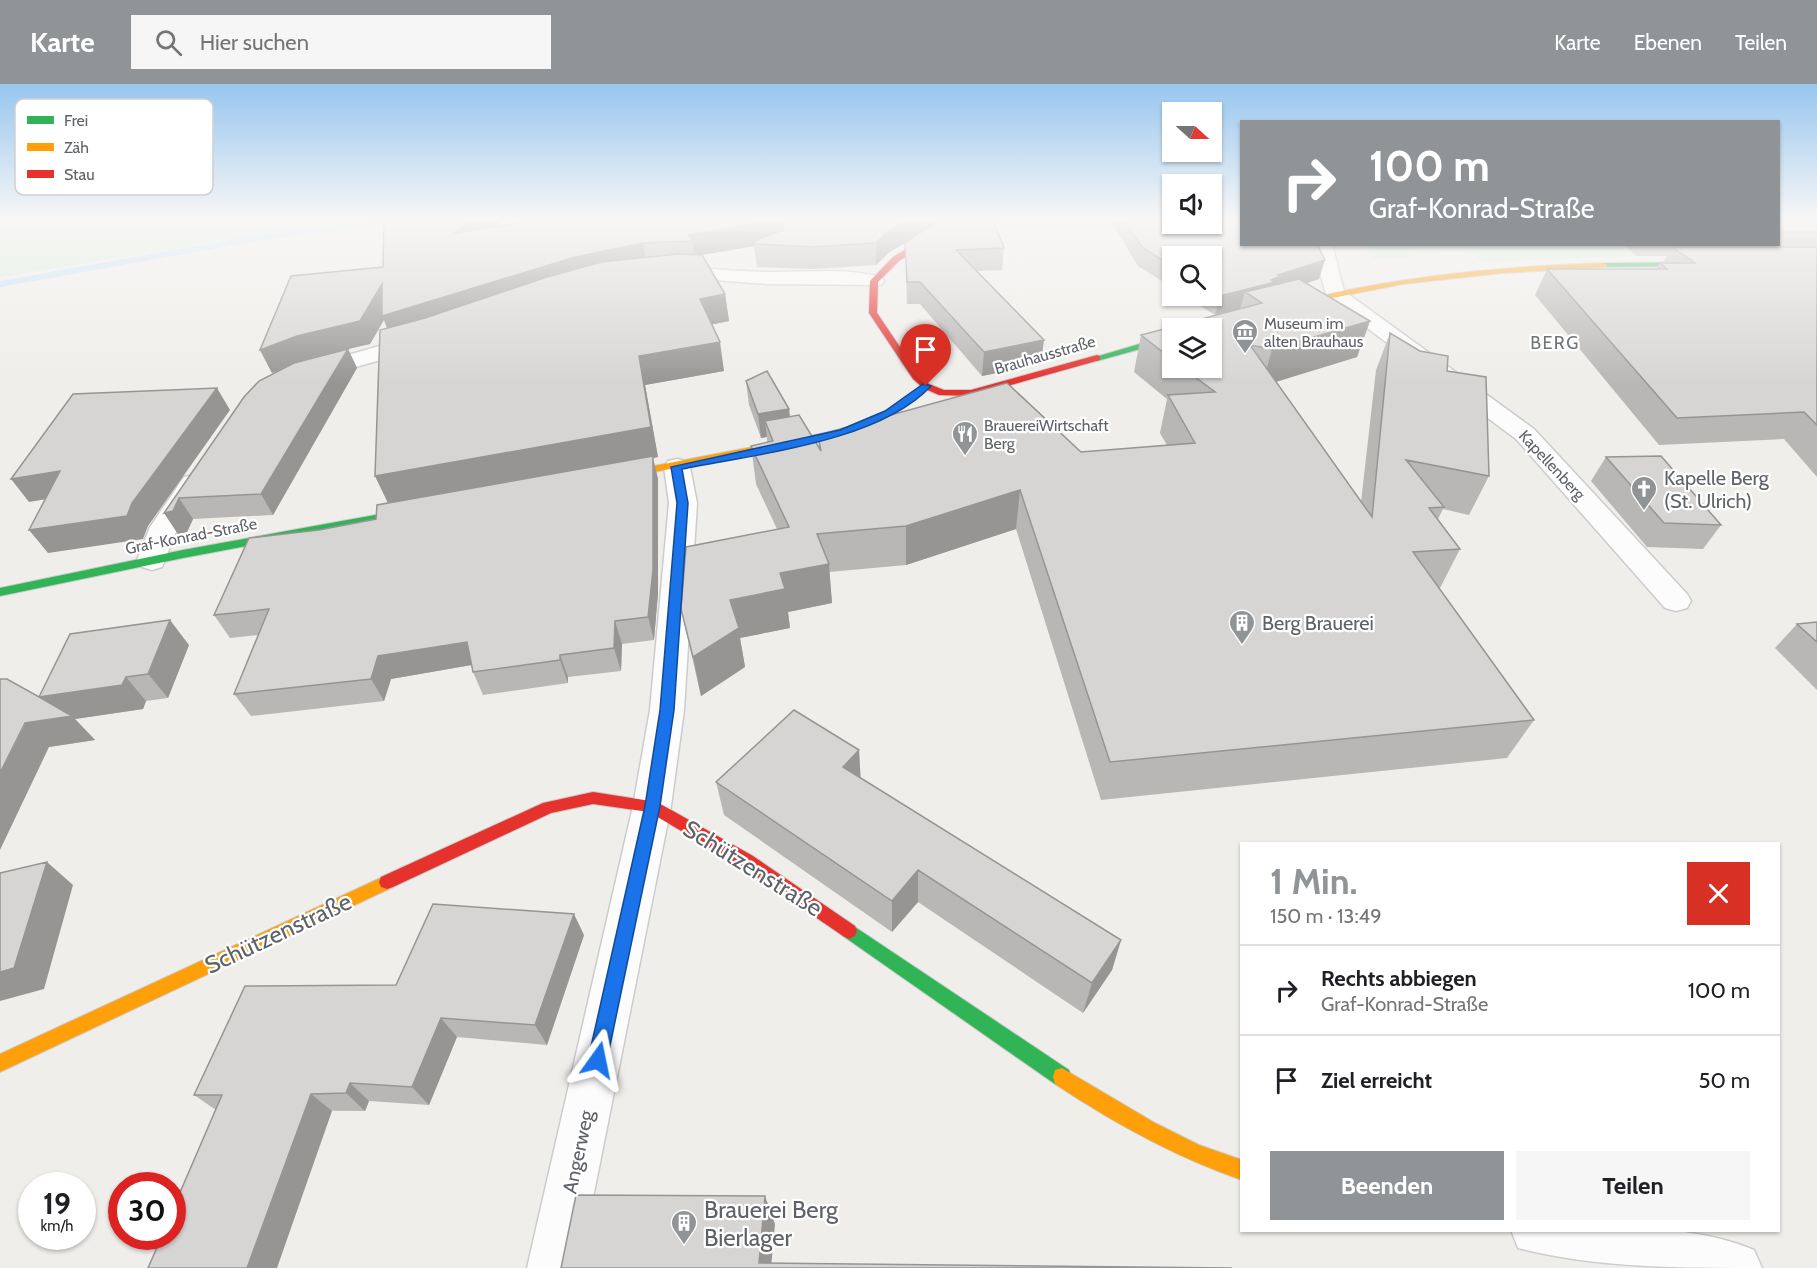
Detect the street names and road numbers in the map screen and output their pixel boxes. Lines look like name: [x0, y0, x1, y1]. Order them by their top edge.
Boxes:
street label: Brauhausstraße: [992, 332, 1098, 378]
street label: Kapellenberg: [1515, 426, 1590, 505]
street label: Graf-Konrad-Straße: [124, 514, 258, 558]
street label: Schützenstraße: [678, 814, 828, 922]
street label: Schützenstraße: [200, 886, 356, 980]
street label: Angerweg: [557, 1107, 599, 1196]

